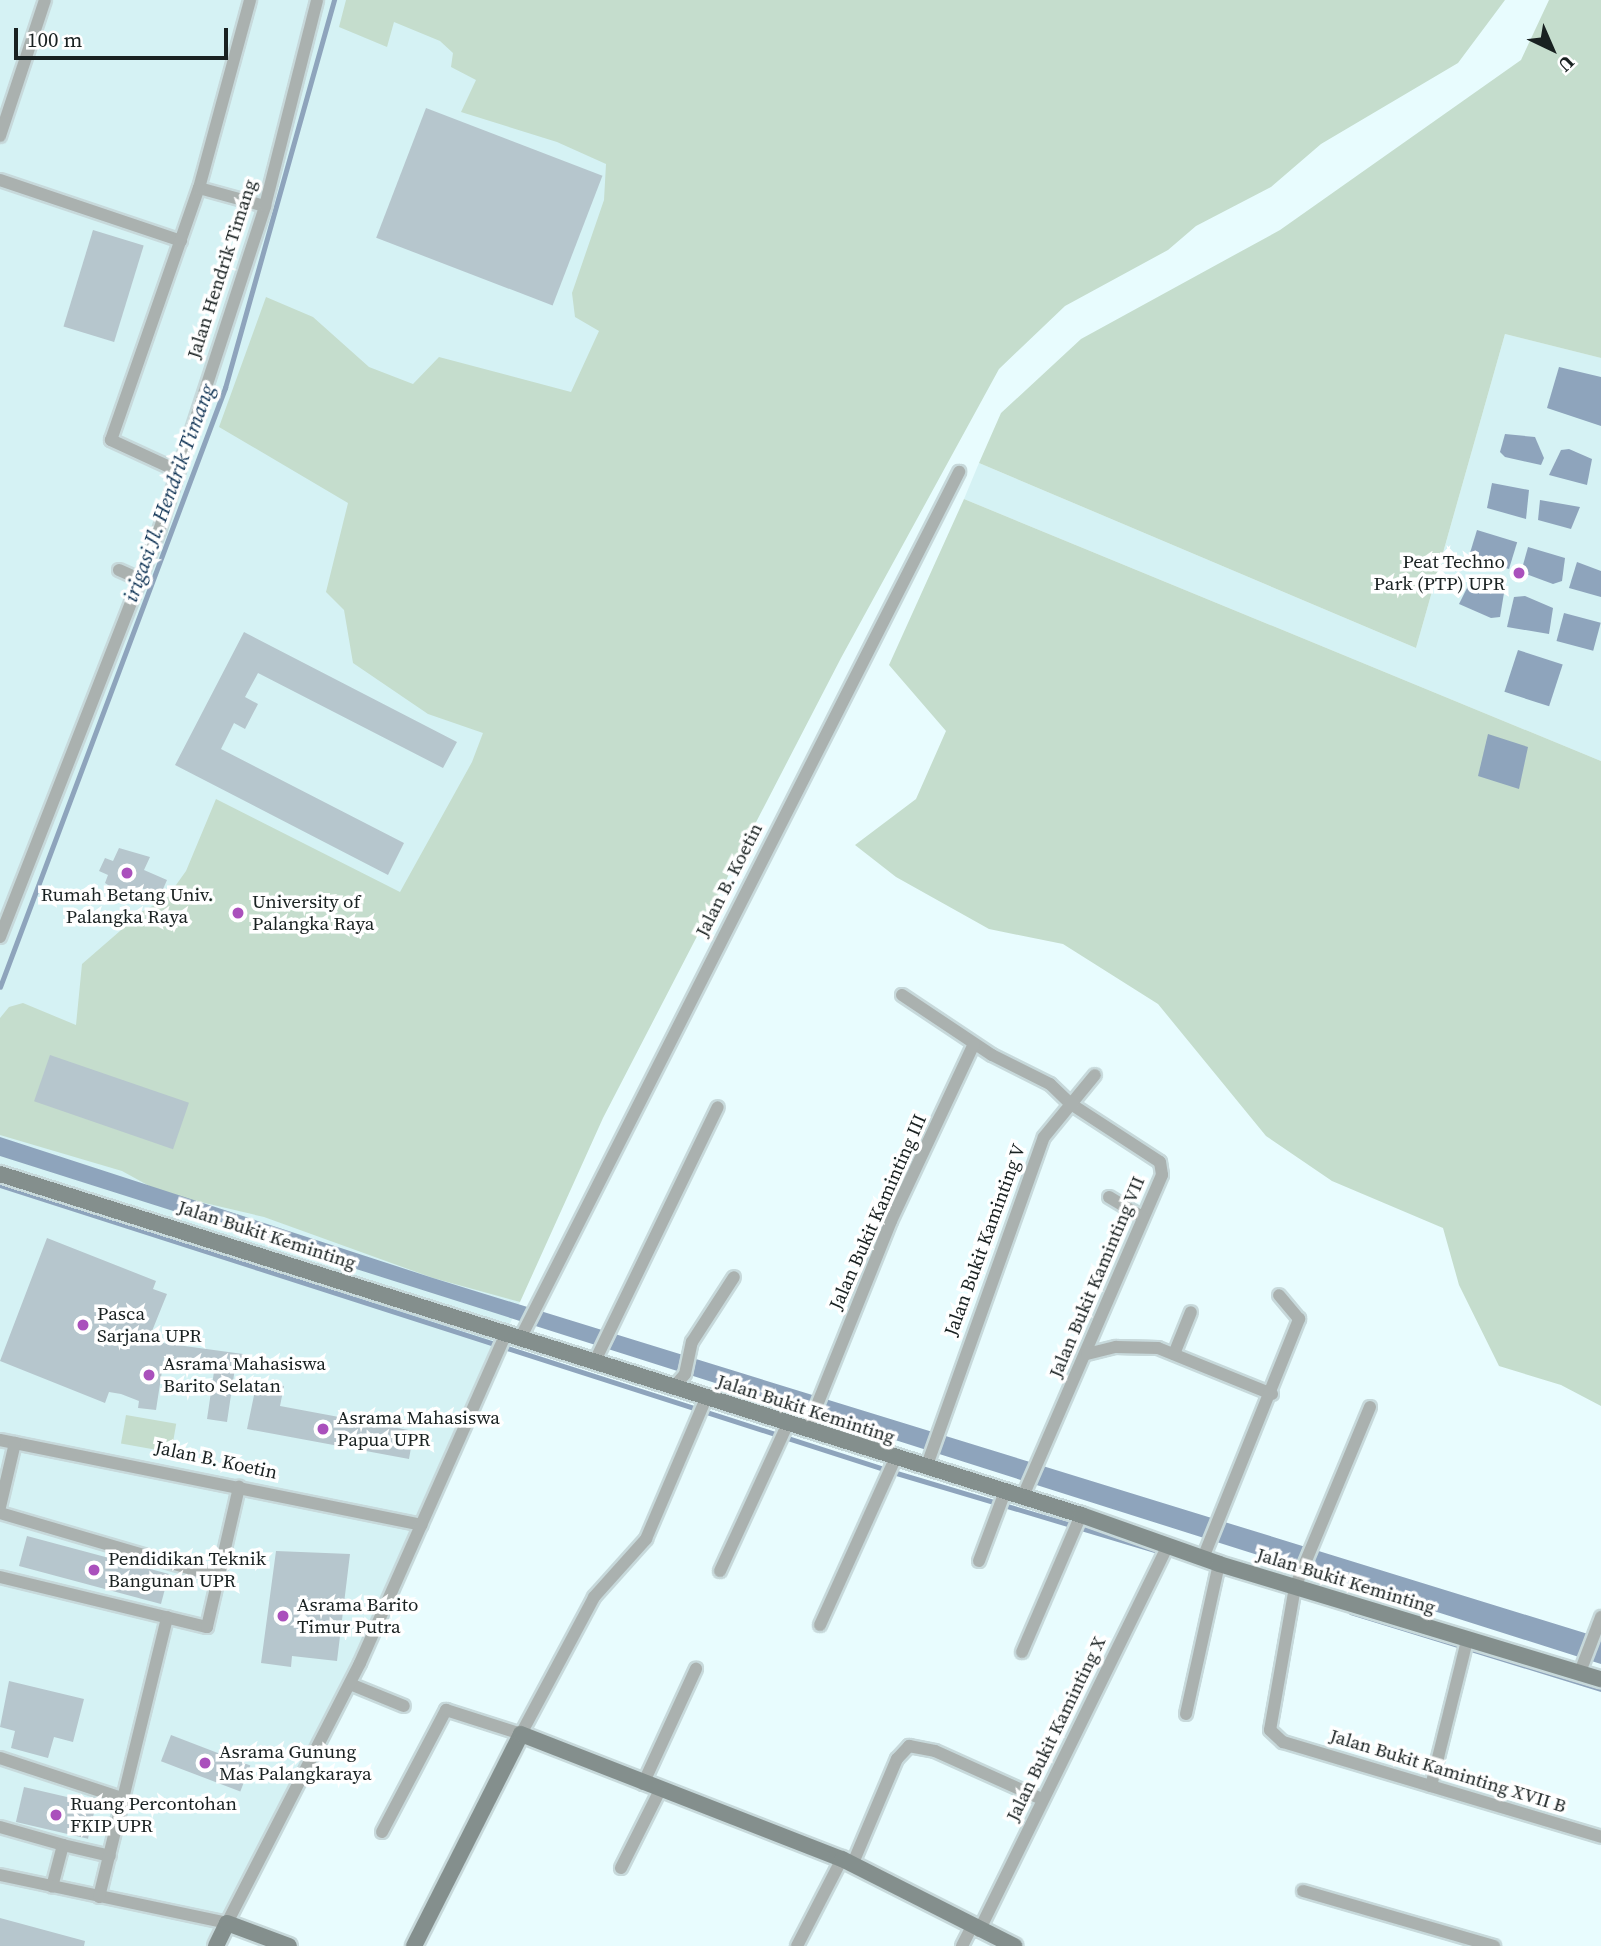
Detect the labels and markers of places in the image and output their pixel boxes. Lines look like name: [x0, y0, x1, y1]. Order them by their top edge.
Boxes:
place label: Peat Techno Park (PTP) UPR: [1374, 551, 1505, 595]
marker: Peat Techno Park (PTP) UPR: [1511, 565, 1527, 581]
marker: Rumah Betang Univ. Palangka Raya: [119, 865, 135, 881]
place label: Rumah Betang Univ. Palangka Raya: [41, 884, 213, 928]
place label: University of Palangka Raya: [252, 891, 375, 935]
marker: University of Palangka Raya: [230, 905, 246, 921]
place label: Pasca Sarjana UPR: [97, 1303, 202, 1347]
marker: Pasca Sarjana UPR: [75, 1317, 91, 1333]
place label: Asrama Mahasiswa Barito Selatan: [163, 1353, 326, 1397]
marker: Asrama Mahasiswa Barito Selatan: [141, 1367, 157, 1383]
place label: Asrama Mahasiswa Papua UPR: [337, 1407, 500, 1451]
marker: Asrama Mahasiswa Papua UPR: [315, 1421, 331, 1437]
place label: Pendidikan Teknik Bangunan UPR: [108, 1548, 266, 1592]
marker: Pendidikan Teknik Bangunan UPR: [86, 1562, 102, 1578]
place label: Asrama Barito Timur Putra: [297, 1594, 418, 1638]
marker: Asrama Barito Timur Putra: [275, 1608, 291, 1624]
place label: Asrama Gunung Mas Palangkaraya: [219, 1741, 372, 1785]
marker: Asrama Gunung Mas Palangkaraya: [197, 1755, 213, 1771]
place label: Ruang Percontohan FKIP UPR: [70, 1793, 237, 1837]
marker: Ruang Percontohan FKIP UPR: [48, 1807, 64, 1823]

